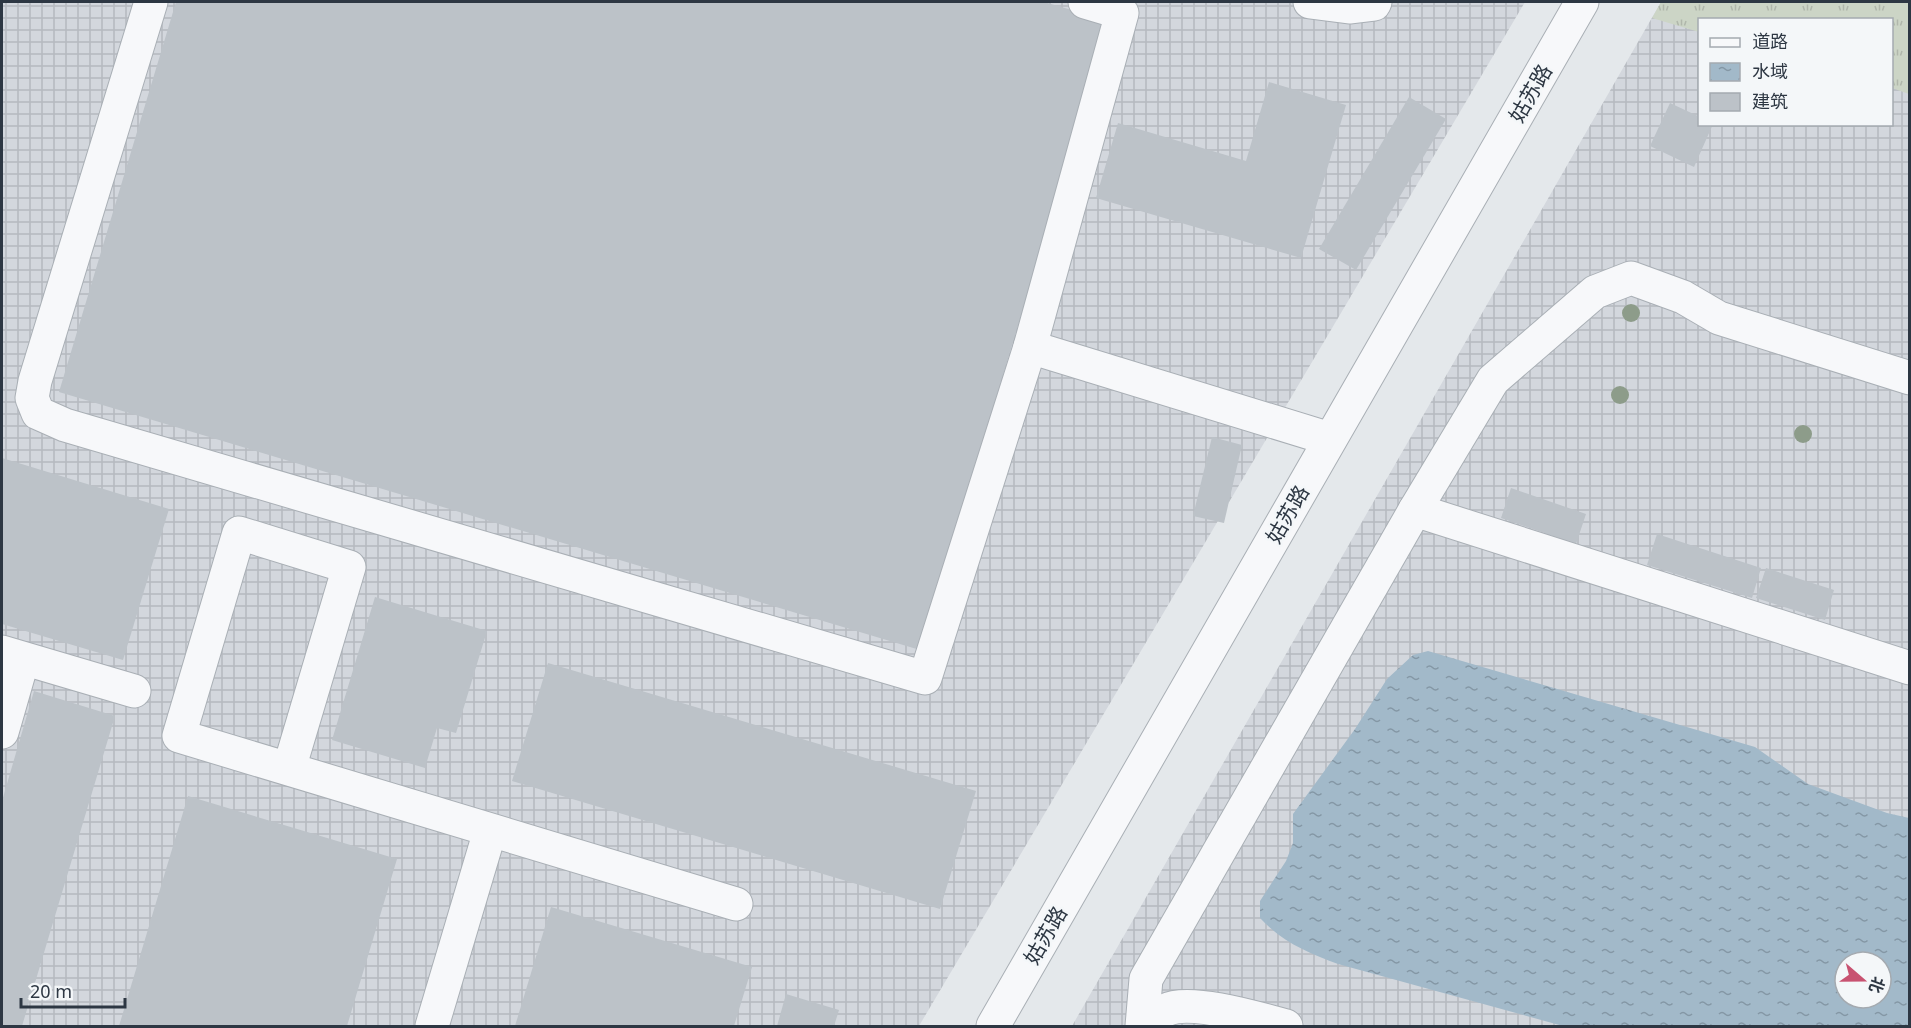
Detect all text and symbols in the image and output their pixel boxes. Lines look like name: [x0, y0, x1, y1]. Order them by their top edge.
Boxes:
legend: [1698, 18, 1893, 126]
text: 道路: [1752, 29, 1788, 53]
street label: 姑苏路: [1502, 59, 1558, 127]
text: 水域: [1752, 59, 1788, 83]
text: 建筑: [1752, 89, 1788, 113]
street label: 姑苏路: [1259, 480, 1315, 548]
street label: 姑苏路: [1017, 901, 1073, 969]
north arrow: [1833, 950, 1893, 1010]
scale bar: [21, 971, 124, 1009]
text: 北: [1864, 974, 1890, 996]
text: 20 m: [30, 979, 72, 1003]

